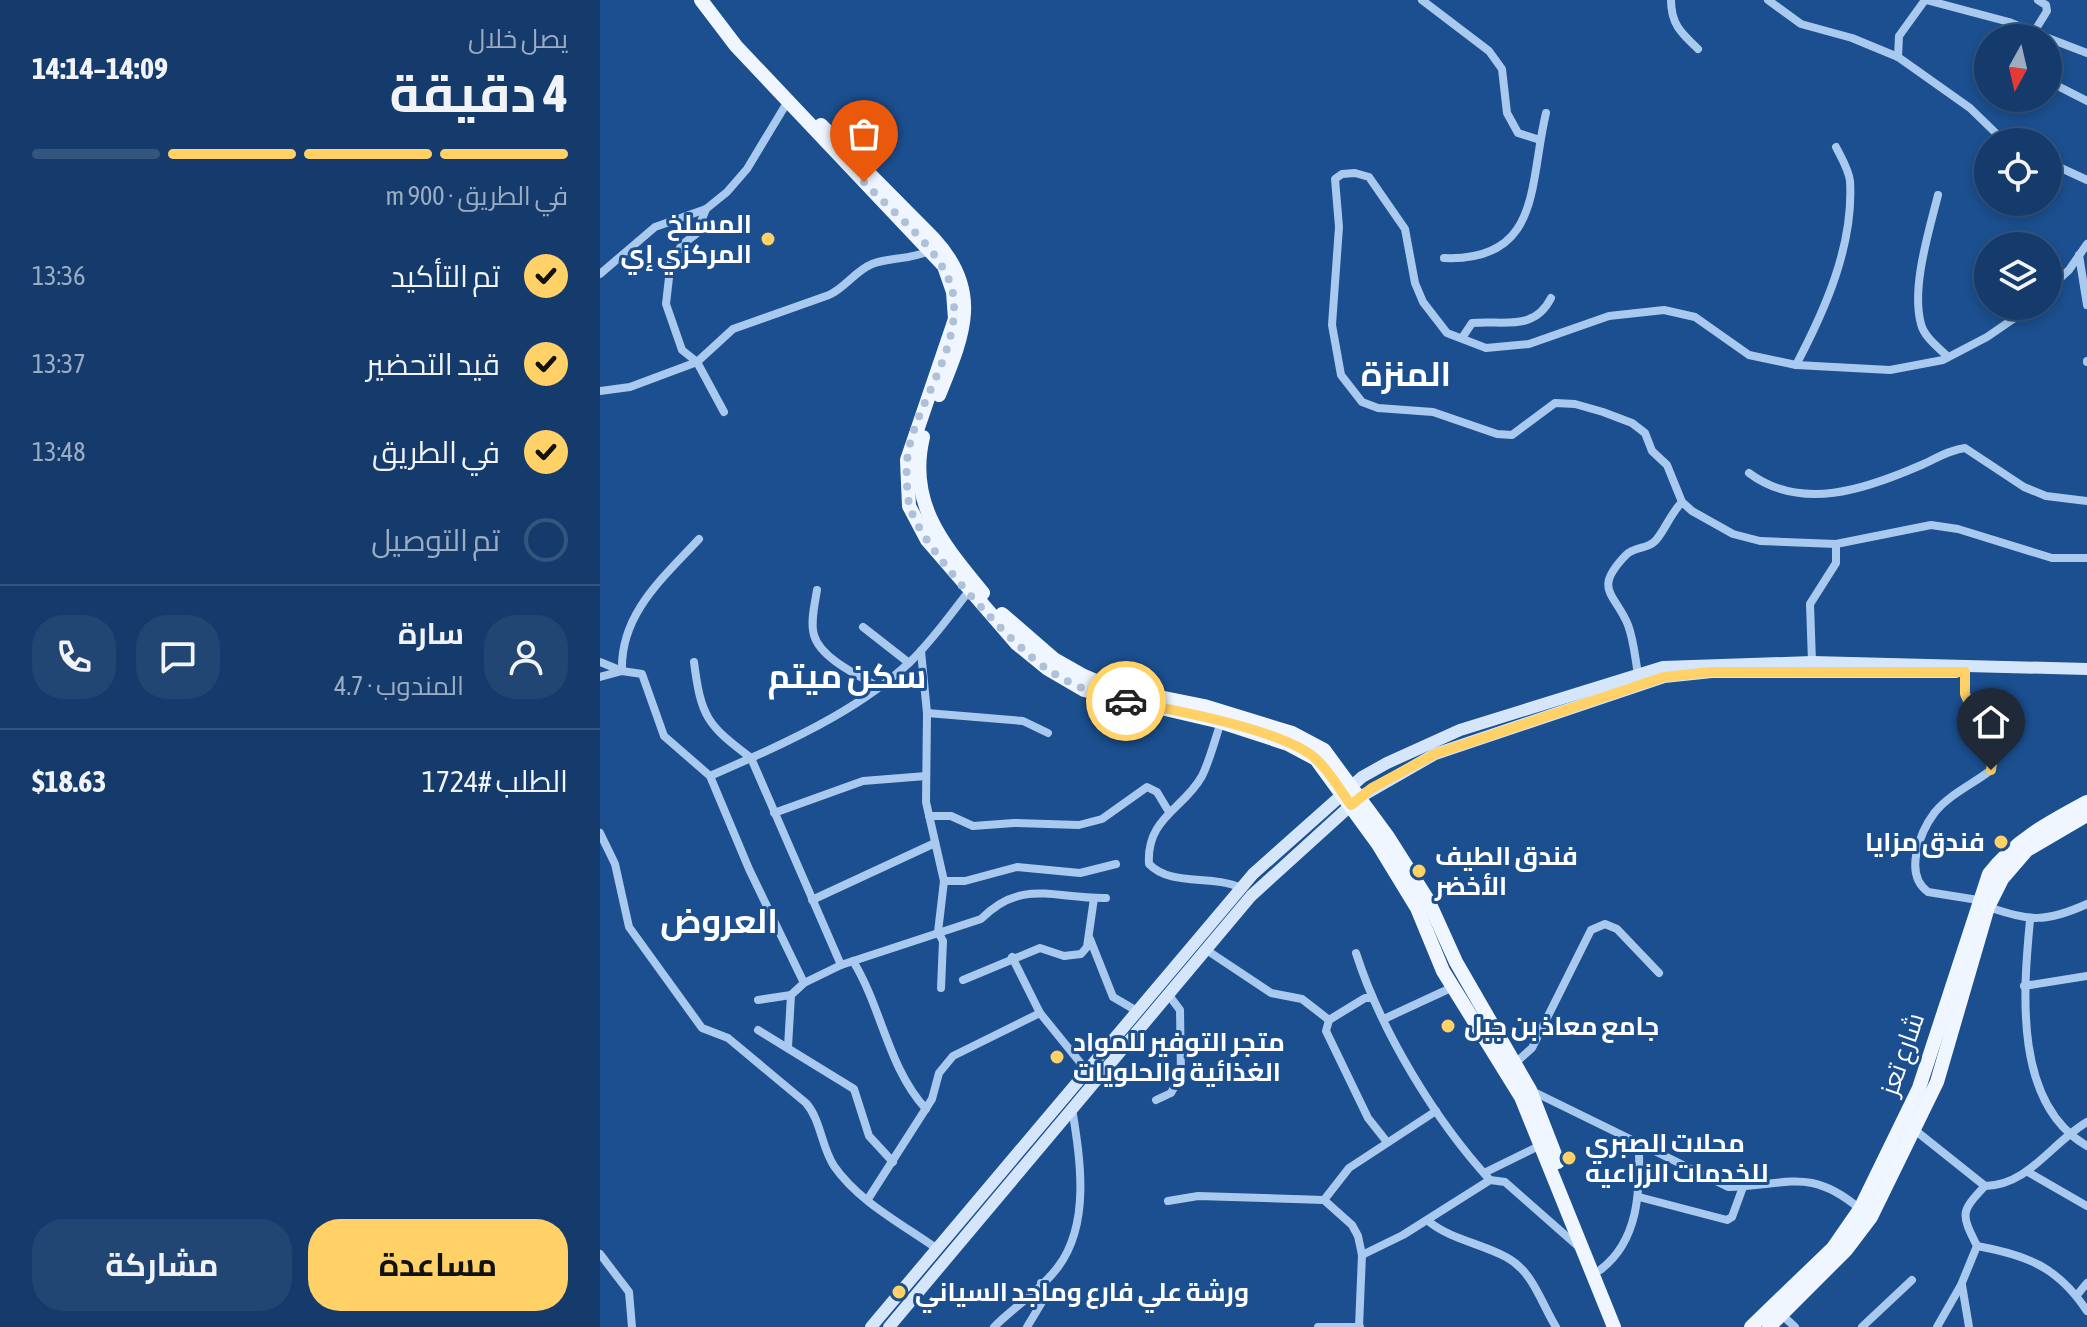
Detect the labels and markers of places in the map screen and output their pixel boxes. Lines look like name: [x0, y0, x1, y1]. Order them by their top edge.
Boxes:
pin: [830, 100, 898, 182]
place label: المسلخ المركزي إي: [620, 209, 752, 275]
marker: المسلخ المركزي إي: [759, 230, 777, 248]
pin: [1957, 688, 2025, 770]
place label: فندق مزايا: [1865, 827, 1985, 858]
marker: فندق مزايا: [1992, 833, 2010, 851]
place label: فندق الطيف الأخضر: [1434, 841, 1578, 901]
marker: فندق الطيف الأخضر: [1410, 862, 1428, 880]
place label: جامع معاذ بن جبل: [1464, 1011, 1659, 1043]
marker: جامع معاذ بن جبل: [1439, 1017, 1457, 1035]
place label: متجر التوفير للمواد الغذائية والحلويات: [1073, 1027, 1285, 1087]
marker: متجر التوفير للمواد الغذائية والحلويات: [1048, 1048, 1066, 1066]
place label: محلات الصبري للخدمات الزراعيه: [1585, 1128, 1769, 1188]
marker: محلات الصبري للخدمات الزراعيه: [1560, 1149, 1578, 1167]
place label: ورشة علي فارع وماجد السياني: [915, 1277, 1249, 1313]
marker: ورشة علي فارع وماجد السياني: [890, 1283, 908, 1301]

